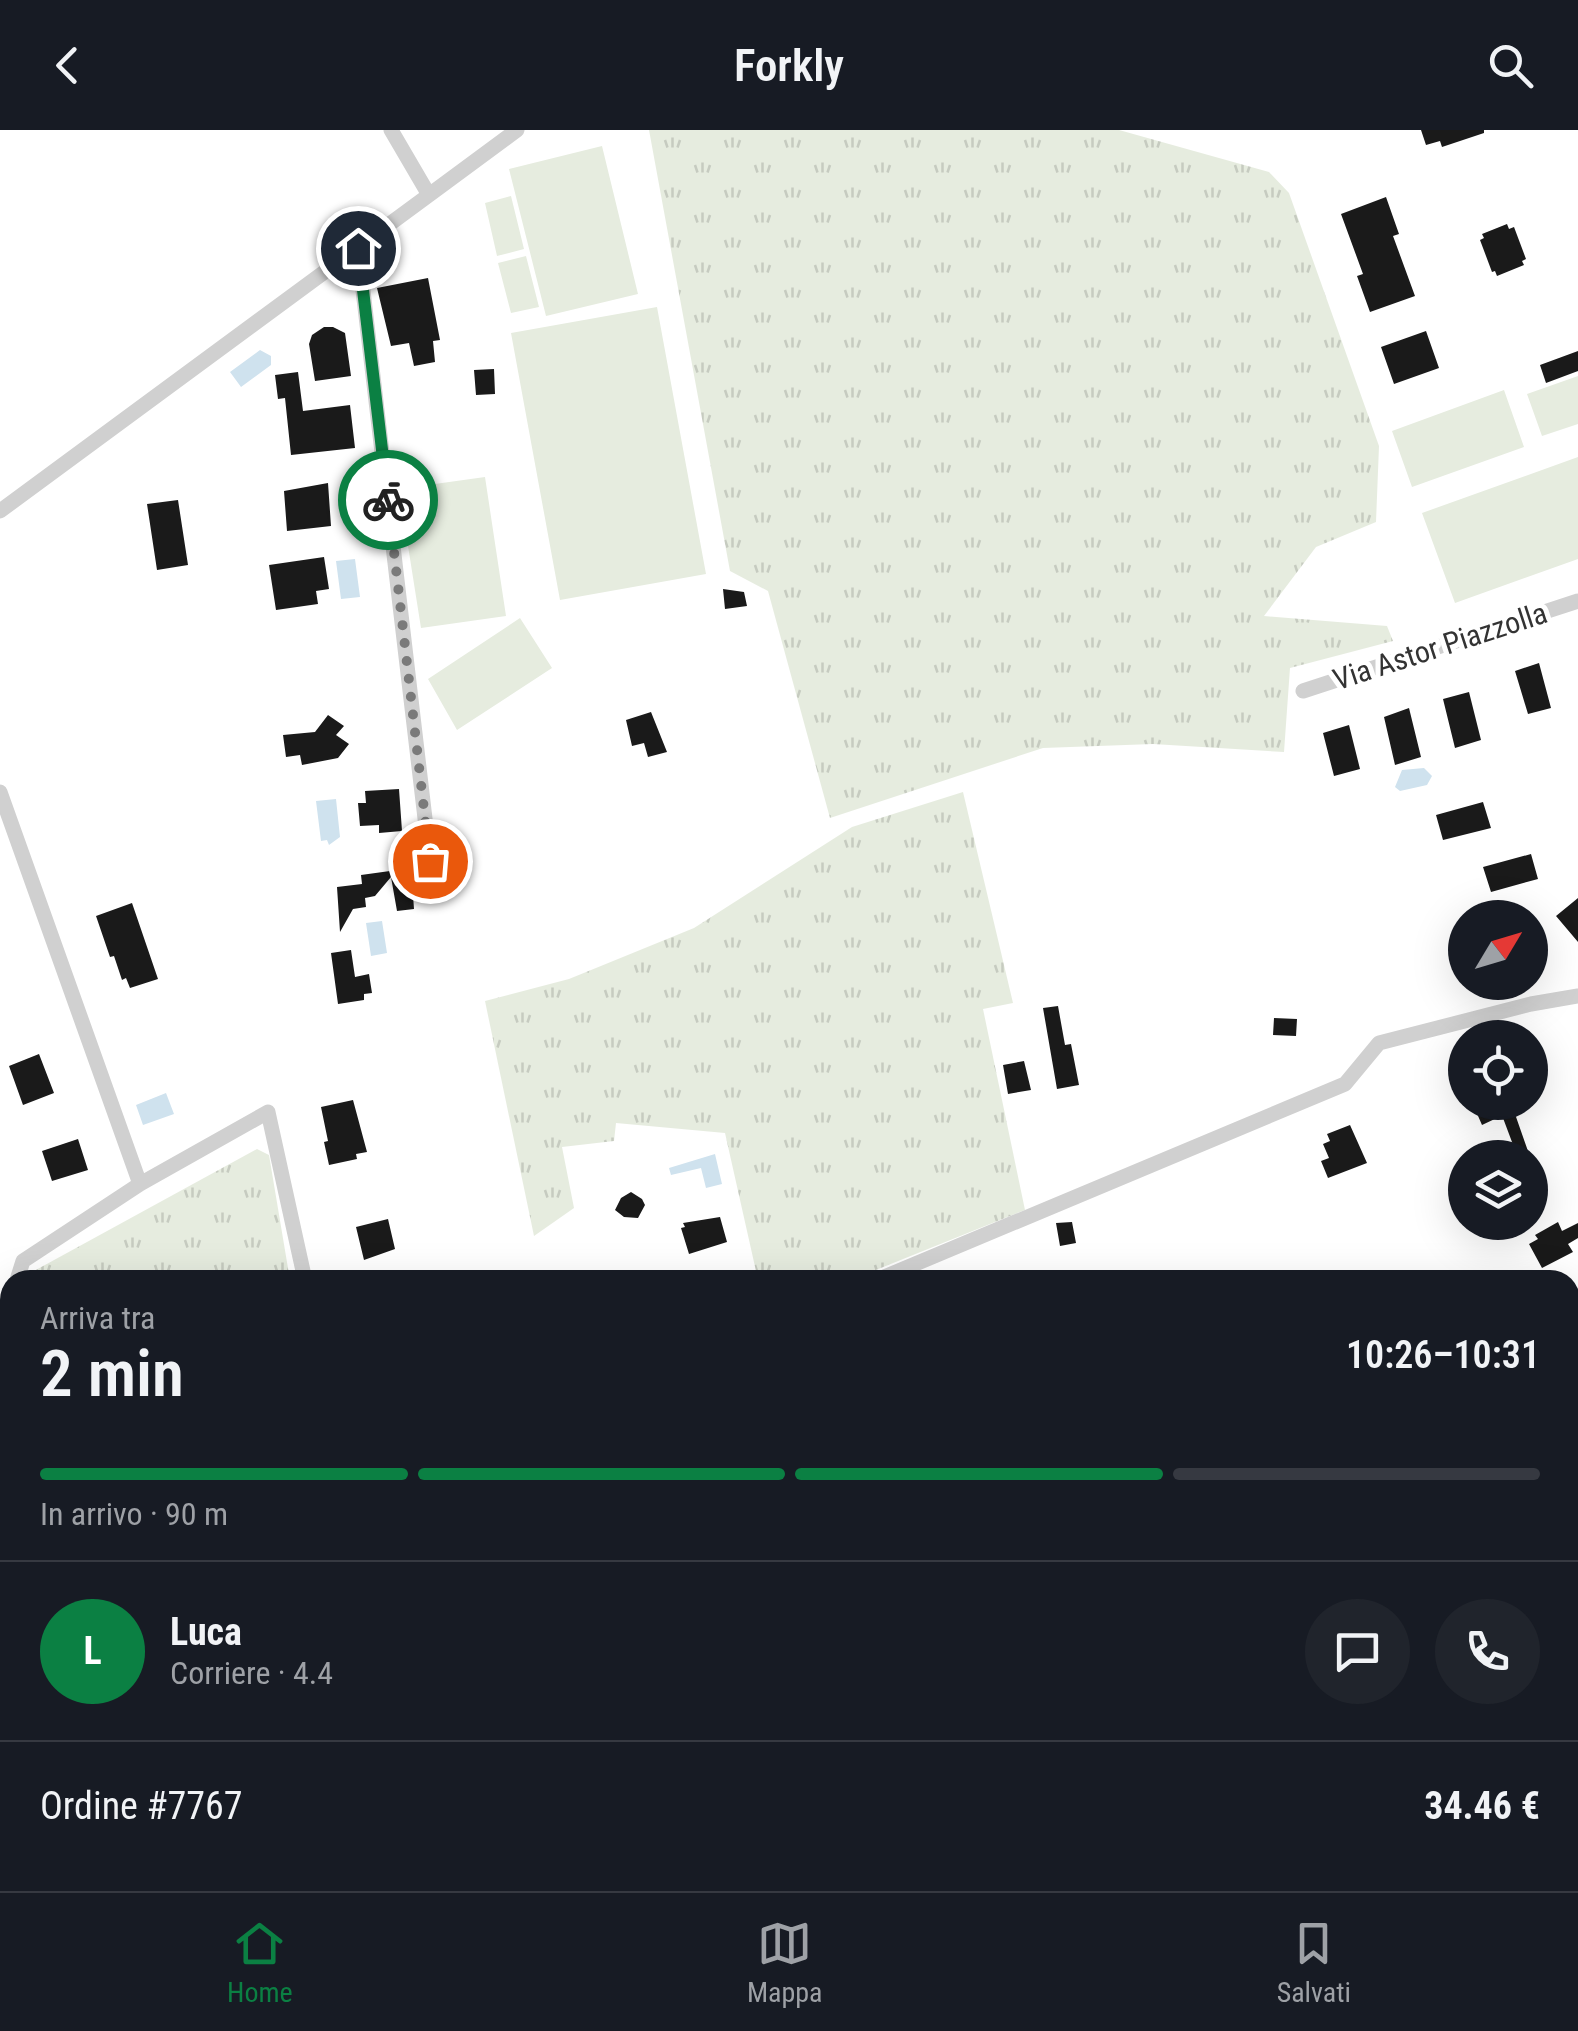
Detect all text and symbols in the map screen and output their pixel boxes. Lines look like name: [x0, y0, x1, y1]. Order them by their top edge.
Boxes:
icon: back: [40, 38, 95, 93]
icon: search: [1483, 38, 1538, 93]
text: Forkly: [734, 39, 844, 92]
pin: [316, 206, 401, 291]
icon: home: [331, 221, 386, 276]
courier: [338, 450, 438, 550]
icon: bike: [361, 473, 416, 528]
street label: Via Astor Piazzolla: [1329, 595, 1551, 697]
pin: [388, 819, 473, 904]
icon: bag: [403, 834, 458, 889]
north arrow: [1448, 900, 1548, 1000]
map controls: [1448, 900, 1548, 1240]
button: locate: [1448, 1020, 1548, 1120]
button: layers: [1448, 1140, 1548, 1240]
text: Arriva tra: [40, 1299, 155, 1337]
text: 10:26–10:31: [1346, 1333, 1540, 1377]
text: 2 min: [40, 1336, 184, 1412]
text: In arrivo · 90 m: [40, 1495, 228, 1533]
button: chat: [1305, 1599, 1410, 1704]
button: phone: [1435, 1599, 1540, 1704]
text: Luca: [170, 1610, 242, 1654]
text: L: [83, 1629, 102, 1673]
text: Corriere · 4.4: [170, 1654, 333, 1692]
text: Ordine #7767: [40, 1784, 242, 1828]
text: 34.46 €: [1424, 1784, 1540, 1828]
tab: Home: [227, 1916, 293, 2009]
tab: Mappa: [747, 1916, 822, 2009]
tab: Salvati: [1277, 1916, 1351, 2009]

